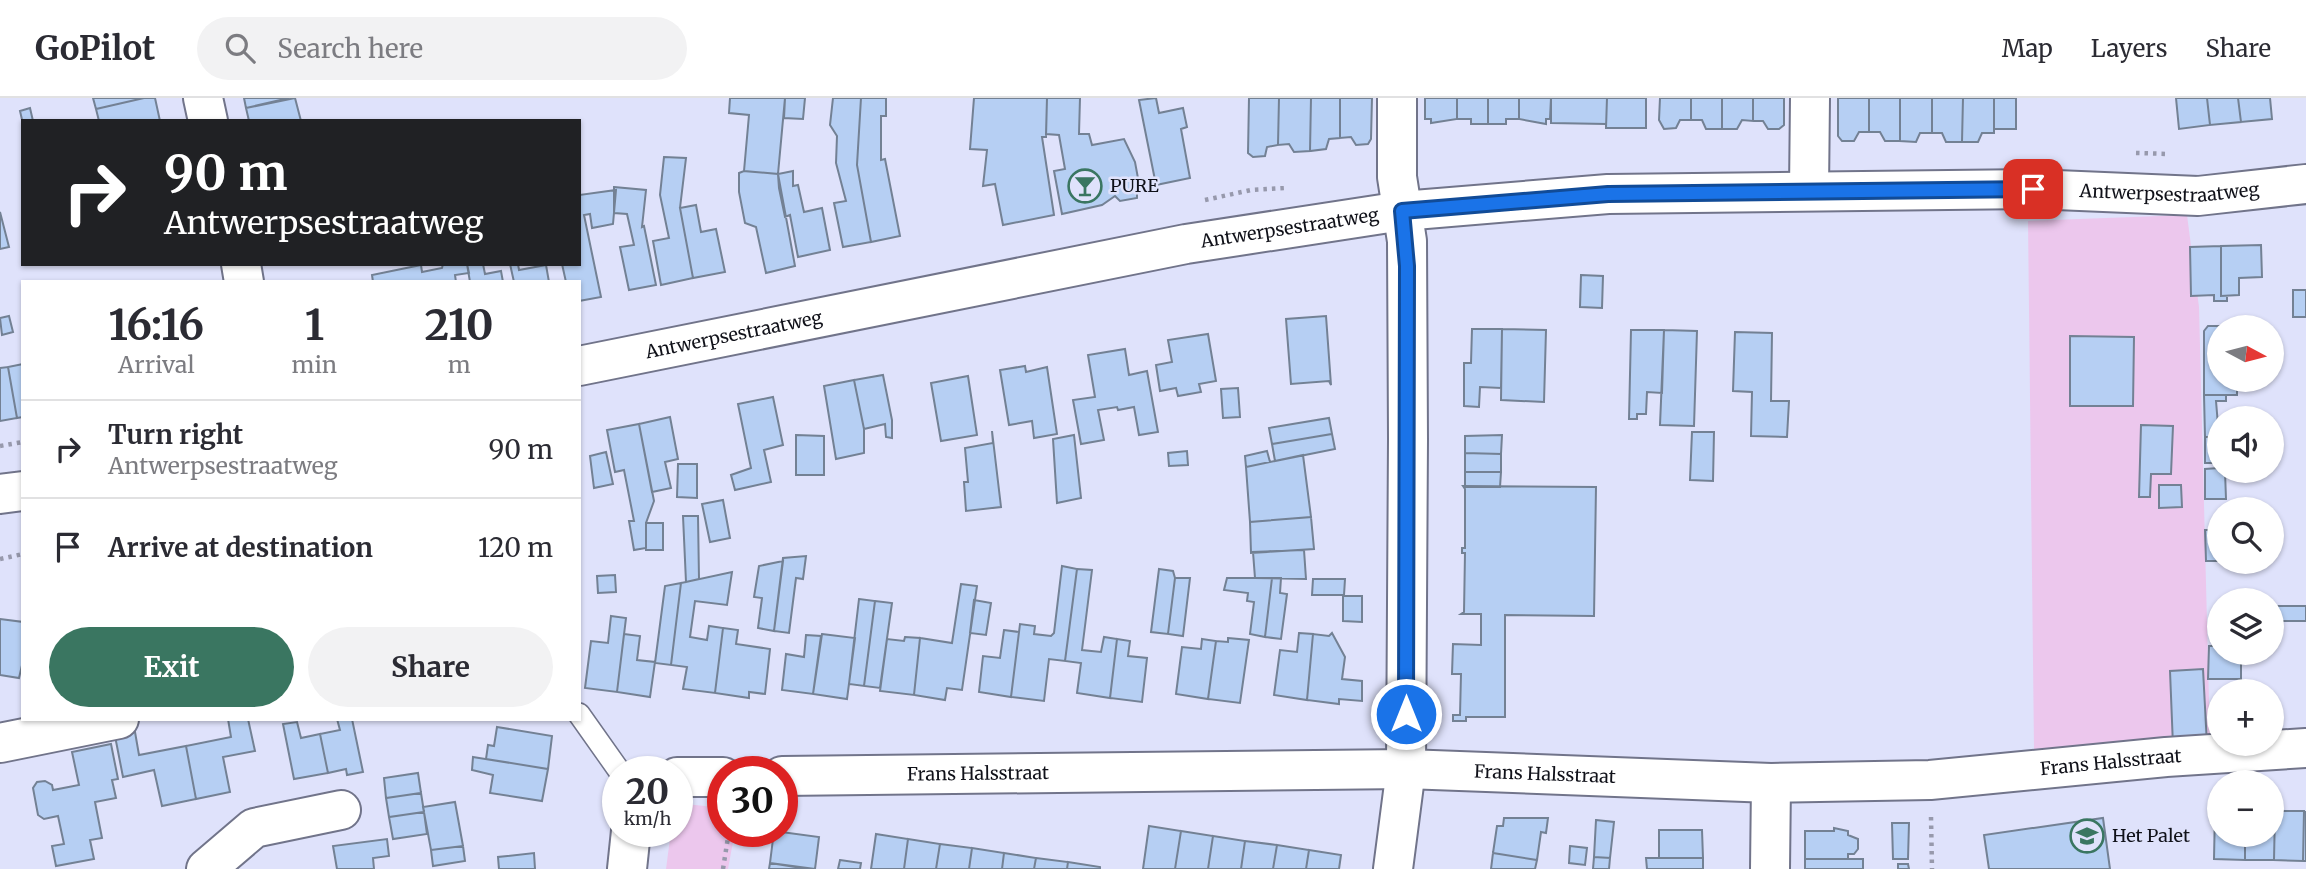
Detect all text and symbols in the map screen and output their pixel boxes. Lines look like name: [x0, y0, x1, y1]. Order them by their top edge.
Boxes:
search box: [197, 17, 687, 80]
text: GoPilot: [35, 28, 155, 69]
icon: search: [221, 29, 259, 67]
text: Search here: [277, 32, 423, 65]
text: Map: [2002, 33, 2053, 64]
text: Layers: [2091, 33, 2167, 64]
text: Share: [2205, 33, 2271, 64]
text: 90 m: [164, 142, 288, 203]
icon: right: [49, 147, 140, 238]
pin: [2003, 159, 2063, 219]
bar icon: PURE: [1066, 167, 1104, 205]
icon: arrive: [2014, 170, 2052, 208]
place label: PURE: [1110, 174, 1159, 197]
street label: Antwerpsestraatweg: [2078, 177, 2260, 207]
text: Antwerpsestraatweg: [164, 203, 484, 243]
street label: Antwerpsestraatweg: [1198, 203, 1380, 253]
text: 16:16: [108, 299, 204, 351]
text: 1: [305, 299, 324, 351]
text: 210: [425, 299, 494, 351]
street label: Antwerpsestraatweg: [642, 305, 824, 364]
north arrow: [2207, 315, 2284, 392]
map controls: [2207, 315, 2284, 847]
text: Arrival: [118, 350, 195, 379]
text: min: [292, 350, 337, 379]
text: m: [448, 350, 470, 379]
button: sound: [2207, 406, 2284, 483]
text: Turn right: [108, 418, 243, 451]
icon: right: [49, 430, 87, 468]
text: 90 m: [489, 433, 553, 466]
text: Antwerpsestraatweg: [108, 451, 338, 480]
button: search: [2207, 497, 2284, 574]
icon: arrive: [49, 528, 87, 566]
text: Arrive at destination: [108, 531, 373, 564]
text: 120 m: [478, 531, 553, 564]
button: layers: [2207, 588, 2284, 665]
button: Exit: [49, 627, 294, 707]
button: Share: [308, 627, 553, 707]
position arrow: [1369, 677, 1443, 751]
button: +: [2207, 679, 2284, 756]
street label: Frans Halsstraat: [2039, 744, 2182, 780]
speed limit sign: 30: [707, 756, 798, 847]
street label: Frans Halsstraat: [1474, 760, 1616, 788]
street label: Frans Halsstraat: [907, 761, 1049, 786]
text: 20: [626, 770, 669, 814]
button: −: [2207, 770, 2284, 847]
text: km/h: [624, 807, 671, 830]
school or university icon: Het Palet: [2068, 817, 2106, 855]
place label: Het Palet: [2112, 824, 2190, 847]

